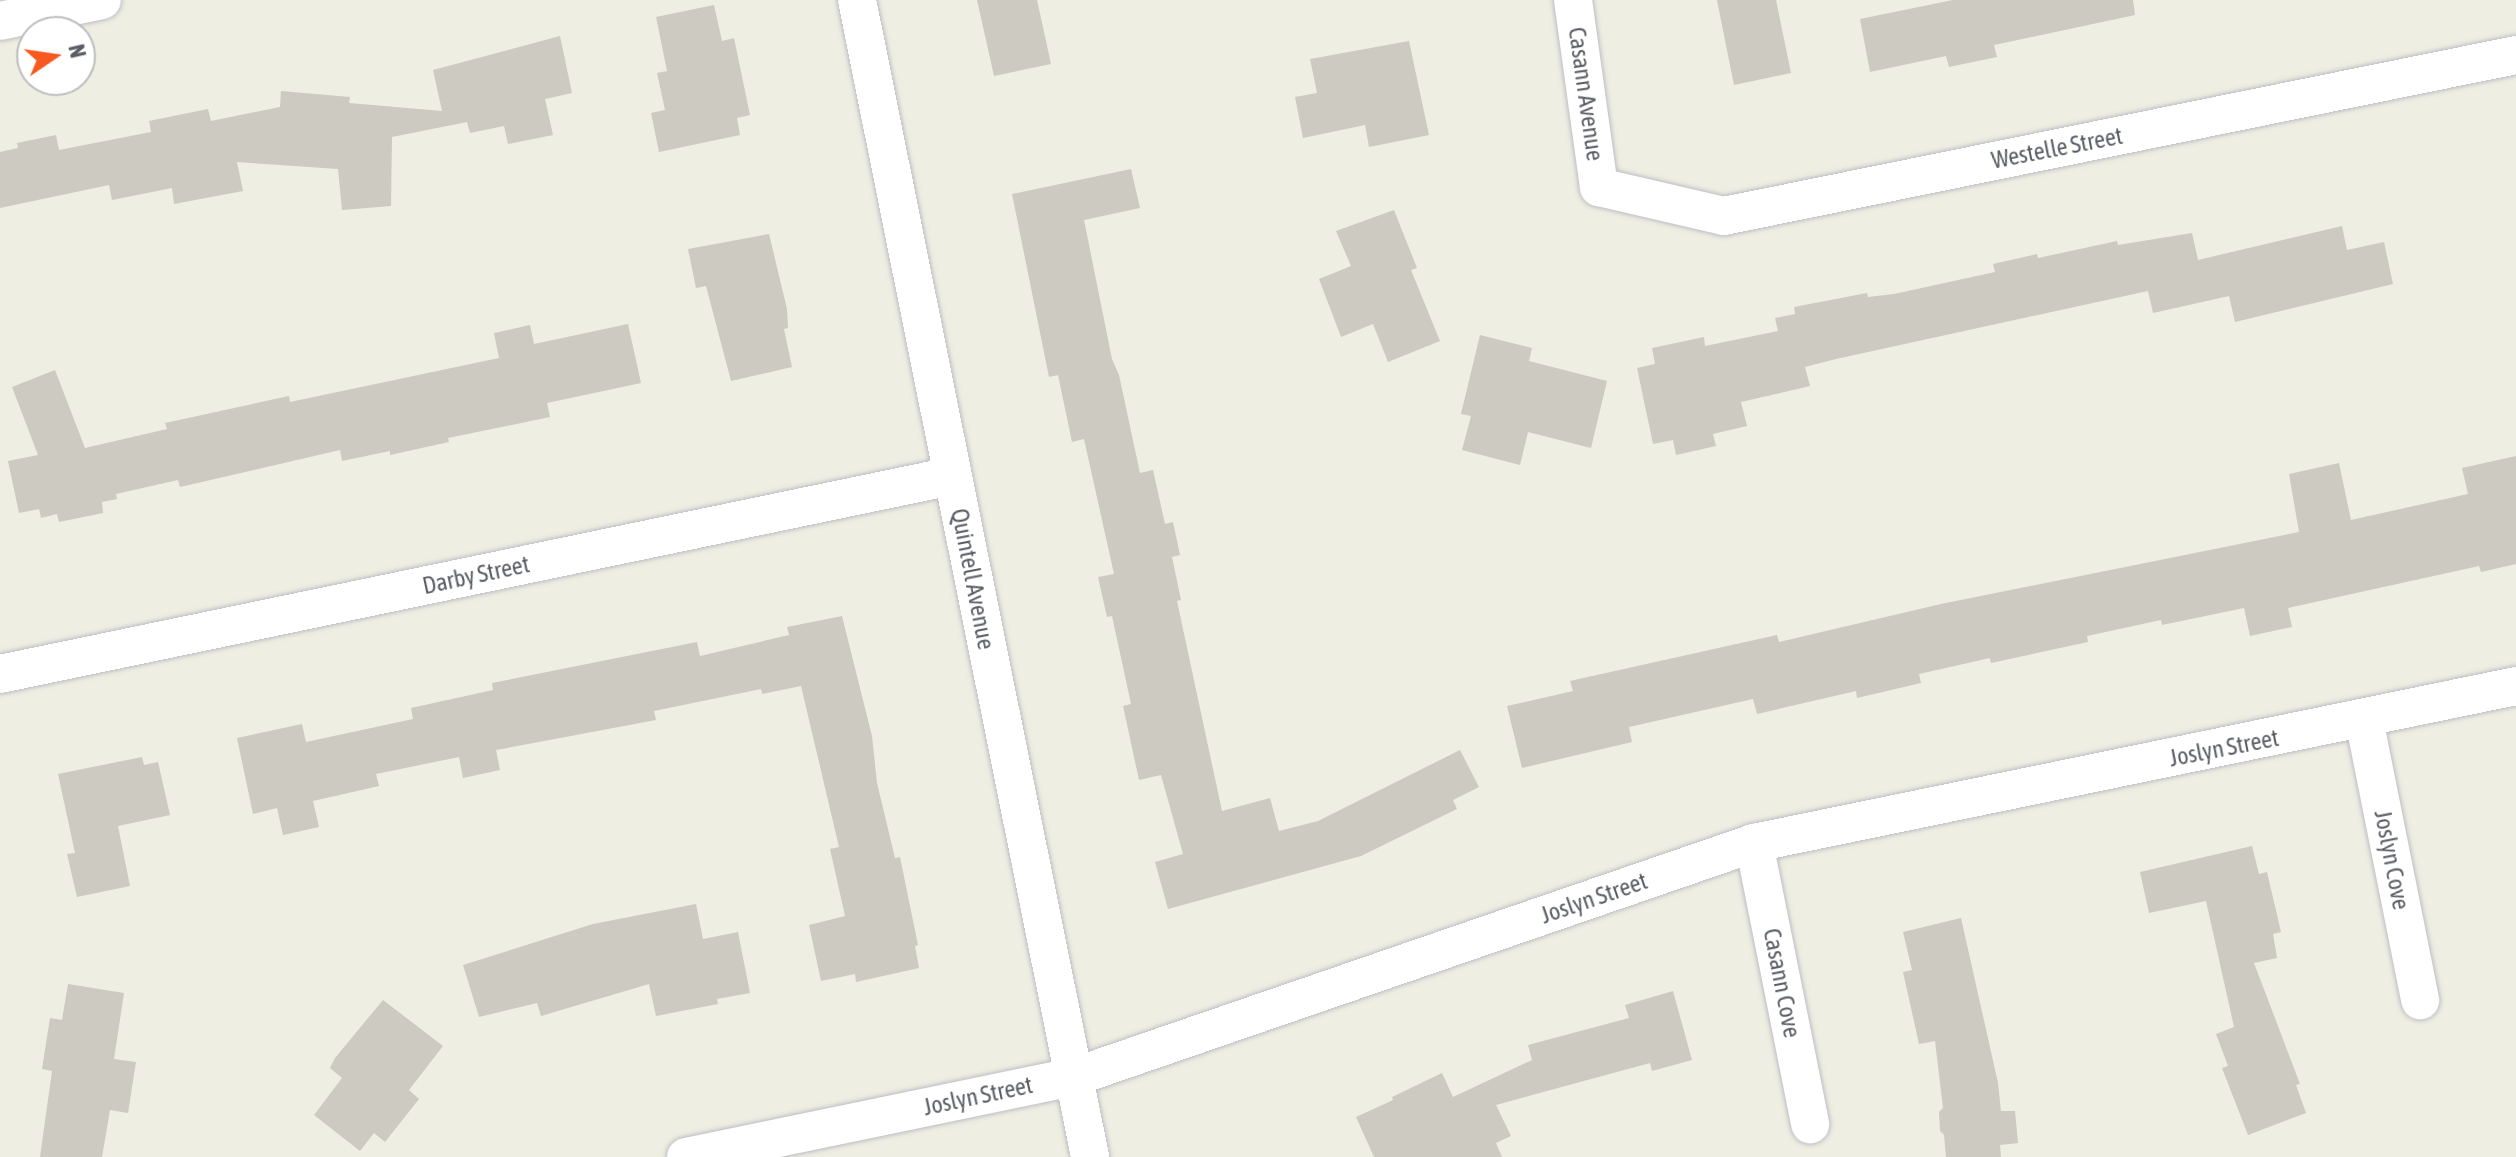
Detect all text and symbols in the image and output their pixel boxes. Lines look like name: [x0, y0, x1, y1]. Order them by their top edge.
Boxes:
north arrow: [16, 16, 96, 96]
street label: Casann Avenue: [1562, 25, 1610, 163]
text: N: [63, 42, 92, 60]
street label: Westelle Street: [1989, 121, 2125, 175]
street label: Quintell Avenue: [945, 506, 1001, 652]
street label: Darby Street: [420, 550, 532, 600]
street label: Joslyn Street: [2167, 723, 2281, 773]
street label: Joslyn Cove: [2368, 808, 2416, 912]
street label: Joslyn Street: [1537, 866, 1651, 930]
street label: Casann Cove: [1757, 926, 1807, 1040]
street label: Joslyn Street: [921, 1070, 1035, 1122]

